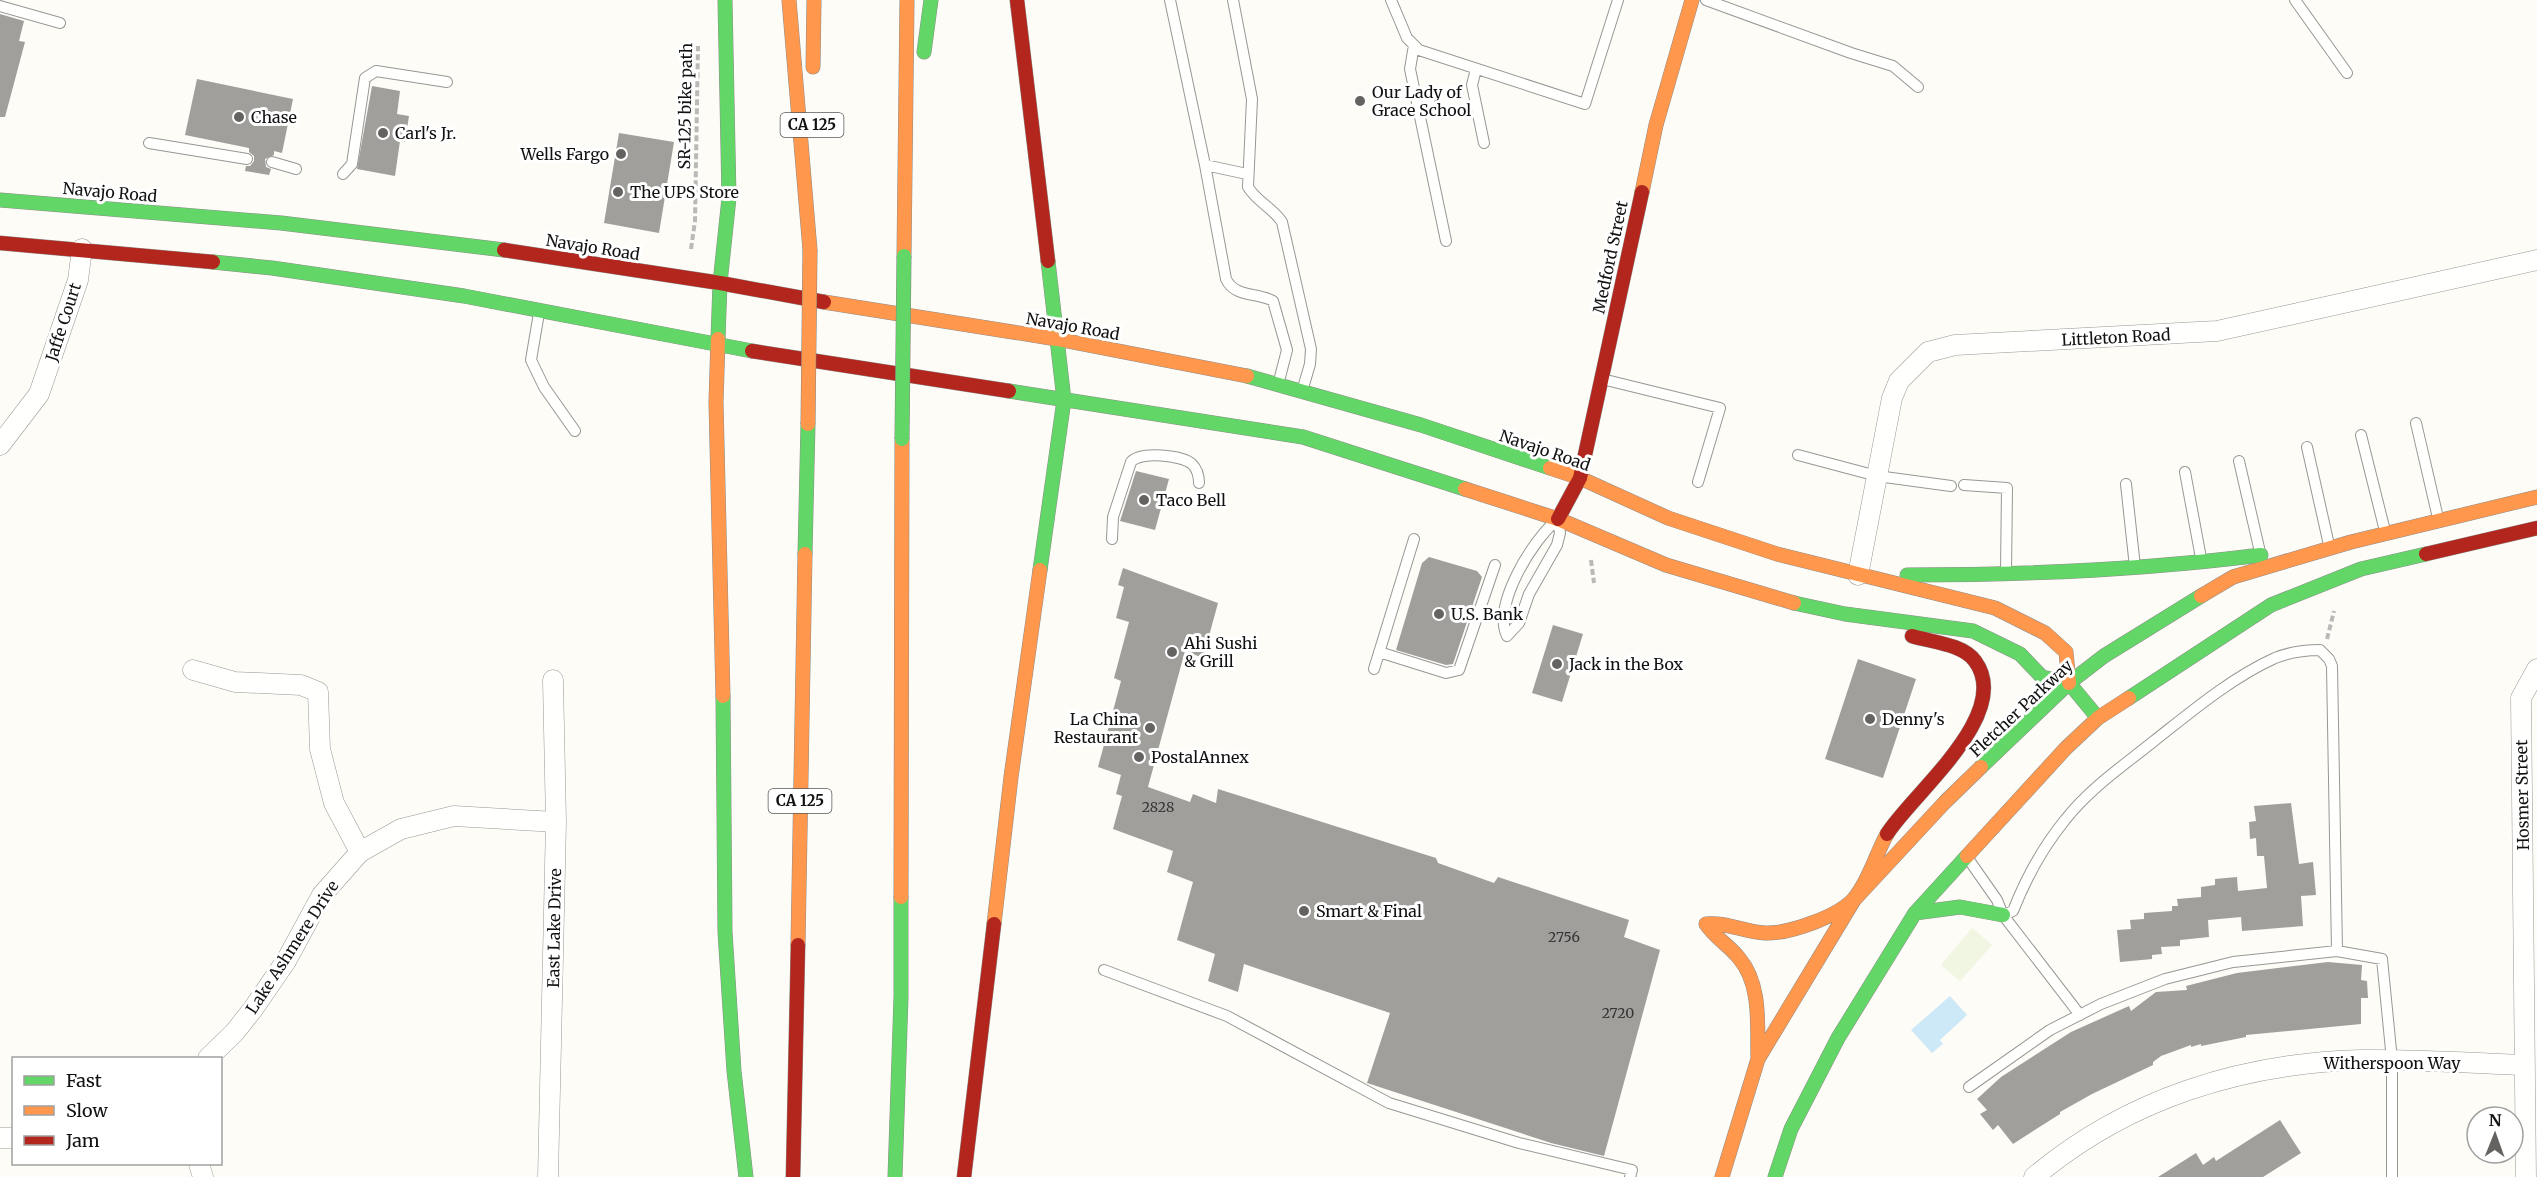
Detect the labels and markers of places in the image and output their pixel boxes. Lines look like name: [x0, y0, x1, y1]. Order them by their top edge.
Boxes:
place label: Our Lady of Grace School: [1372, 82, 1471, 120]
marker: Our Lady of Grace School: [1353, 94, 1367, 108]
place label: Chase: [251, 107, 297, 127]
marker: Chase: [232, 110, 246, 124]
place label: Carl's Jr.: [395, 123, 456, 143]
marker: Carl's Jr.: [376, 126, 390, 140]
place label: Wells Fargo: [520, 144, 609, 164]
marker: Wells Fargo: [614, 147, 628, 161]
place label: The UPS Store: [630, 182, 739, 202]
marker: The UPS Store: [611, 185, 625, 199]
place label: Taco Bell: [1156, 490, 1226, 510]
marker: Taco Bell: [1137, 493, 1151, 507]
place label: U.S. Bank: [1451, 604, 1524, 624]
marker: U.S. Bank: [1432, 607, 1446, 621]
place label: Ahi Sushi & Grill: [1183, 633, 1258, 671]
marker: Ahi Sushi & Grill: [1165, 645, 1179, 659]
place label: Jack in the Box: [1568, 654, 1684, 674]
marker: Jack in the Box: [1550, 657, 1564, 671]
place label: La China Restaurant: [1054, 709, 1139, 747]
place label: Denny's: [1882, 709, 1945, 729]
marker: Denny's: [1863, 712, 1877, 726]
marker: La China Restaurant: [1143, 721, 1157, 735]
place label: PostalAnnex: [1151, 747, 1249, 767]
marker: PostalAnnex: [1132, 750, 1146, 764]
place label: Smart & Final: [1316, 901, 1422, 921]
marker: Smart & Final: [1297, 904, 1311, 918]

